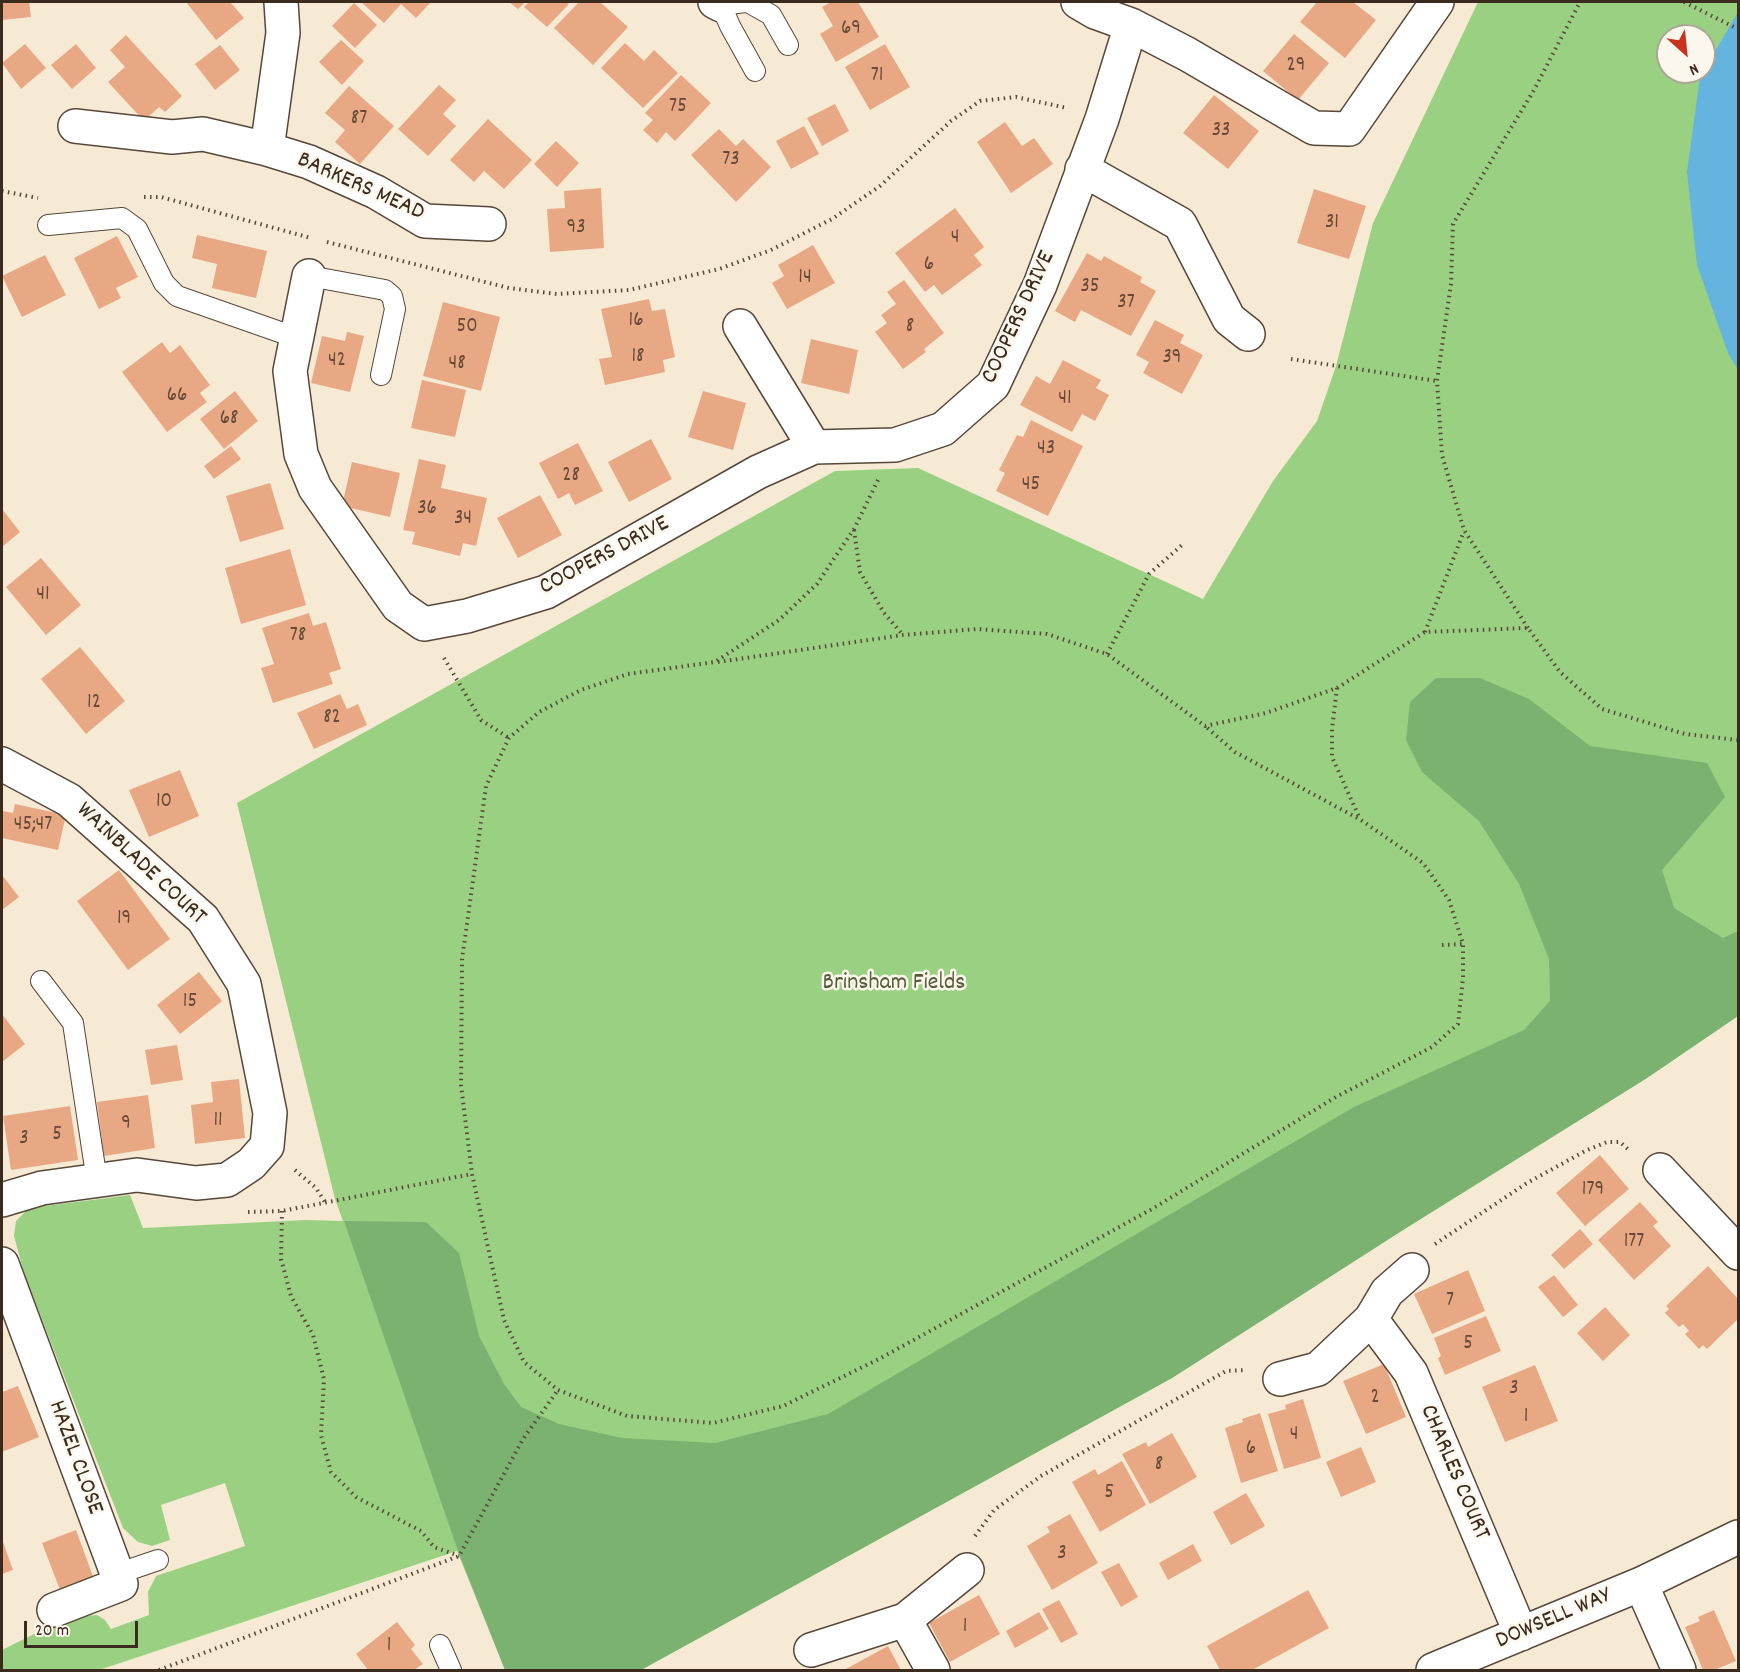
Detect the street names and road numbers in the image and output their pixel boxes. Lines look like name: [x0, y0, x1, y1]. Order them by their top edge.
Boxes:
street label: BARKERS MEAD: [292, 147, 428, 229]
street label: COOPERS DRIVE: [977, 247, 1063, 389]
street label: COOPERS DRIVE: [535, 511, 675, 603]
street label: WAINBLADE COURT: [69, 797, 211, 933]
street label: HAZEL CLOSE: [40, 1397, 108, 1519]
street label: CHARLES COURT: [1412, 1401, 1494, 1545]
street label: DOWSELL WAY: [1492, 1583, 1616, 1657]

